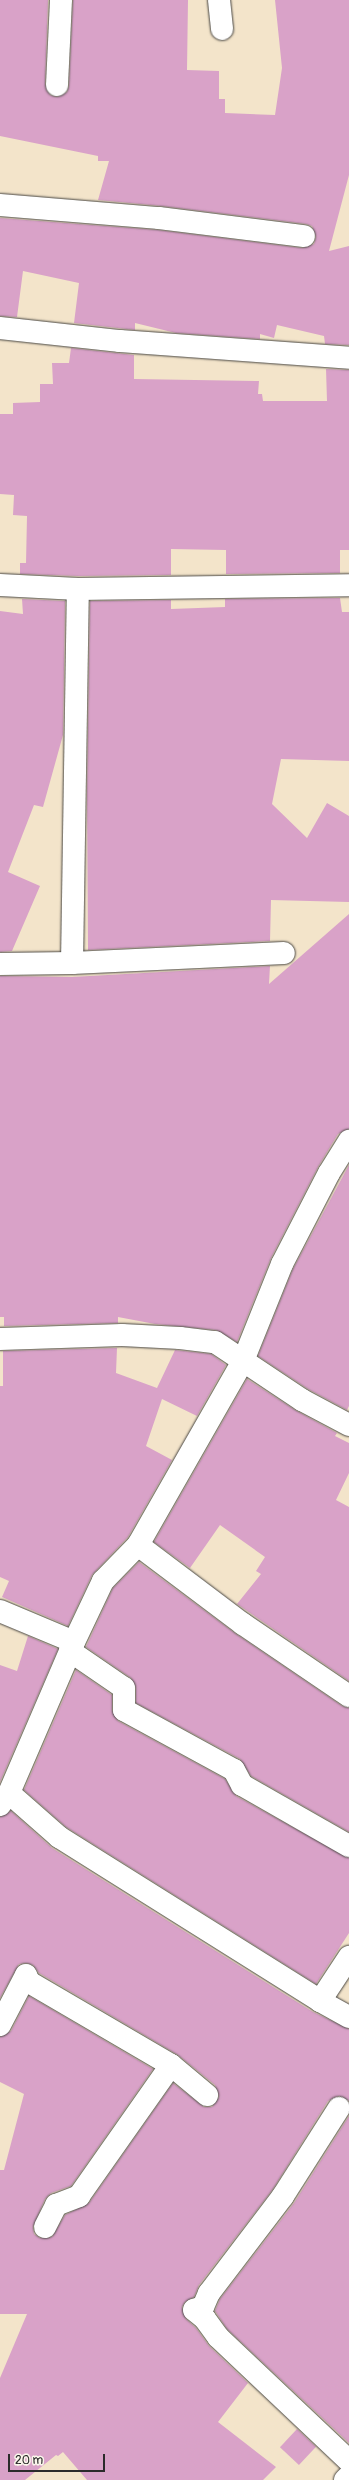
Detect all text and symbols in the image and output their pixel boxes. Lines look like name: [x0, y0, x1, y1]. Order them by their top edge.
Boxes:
scale bar: [10, 2446, 107, 2472]
text: 20 m: [15, 2453, 43, 2468]

